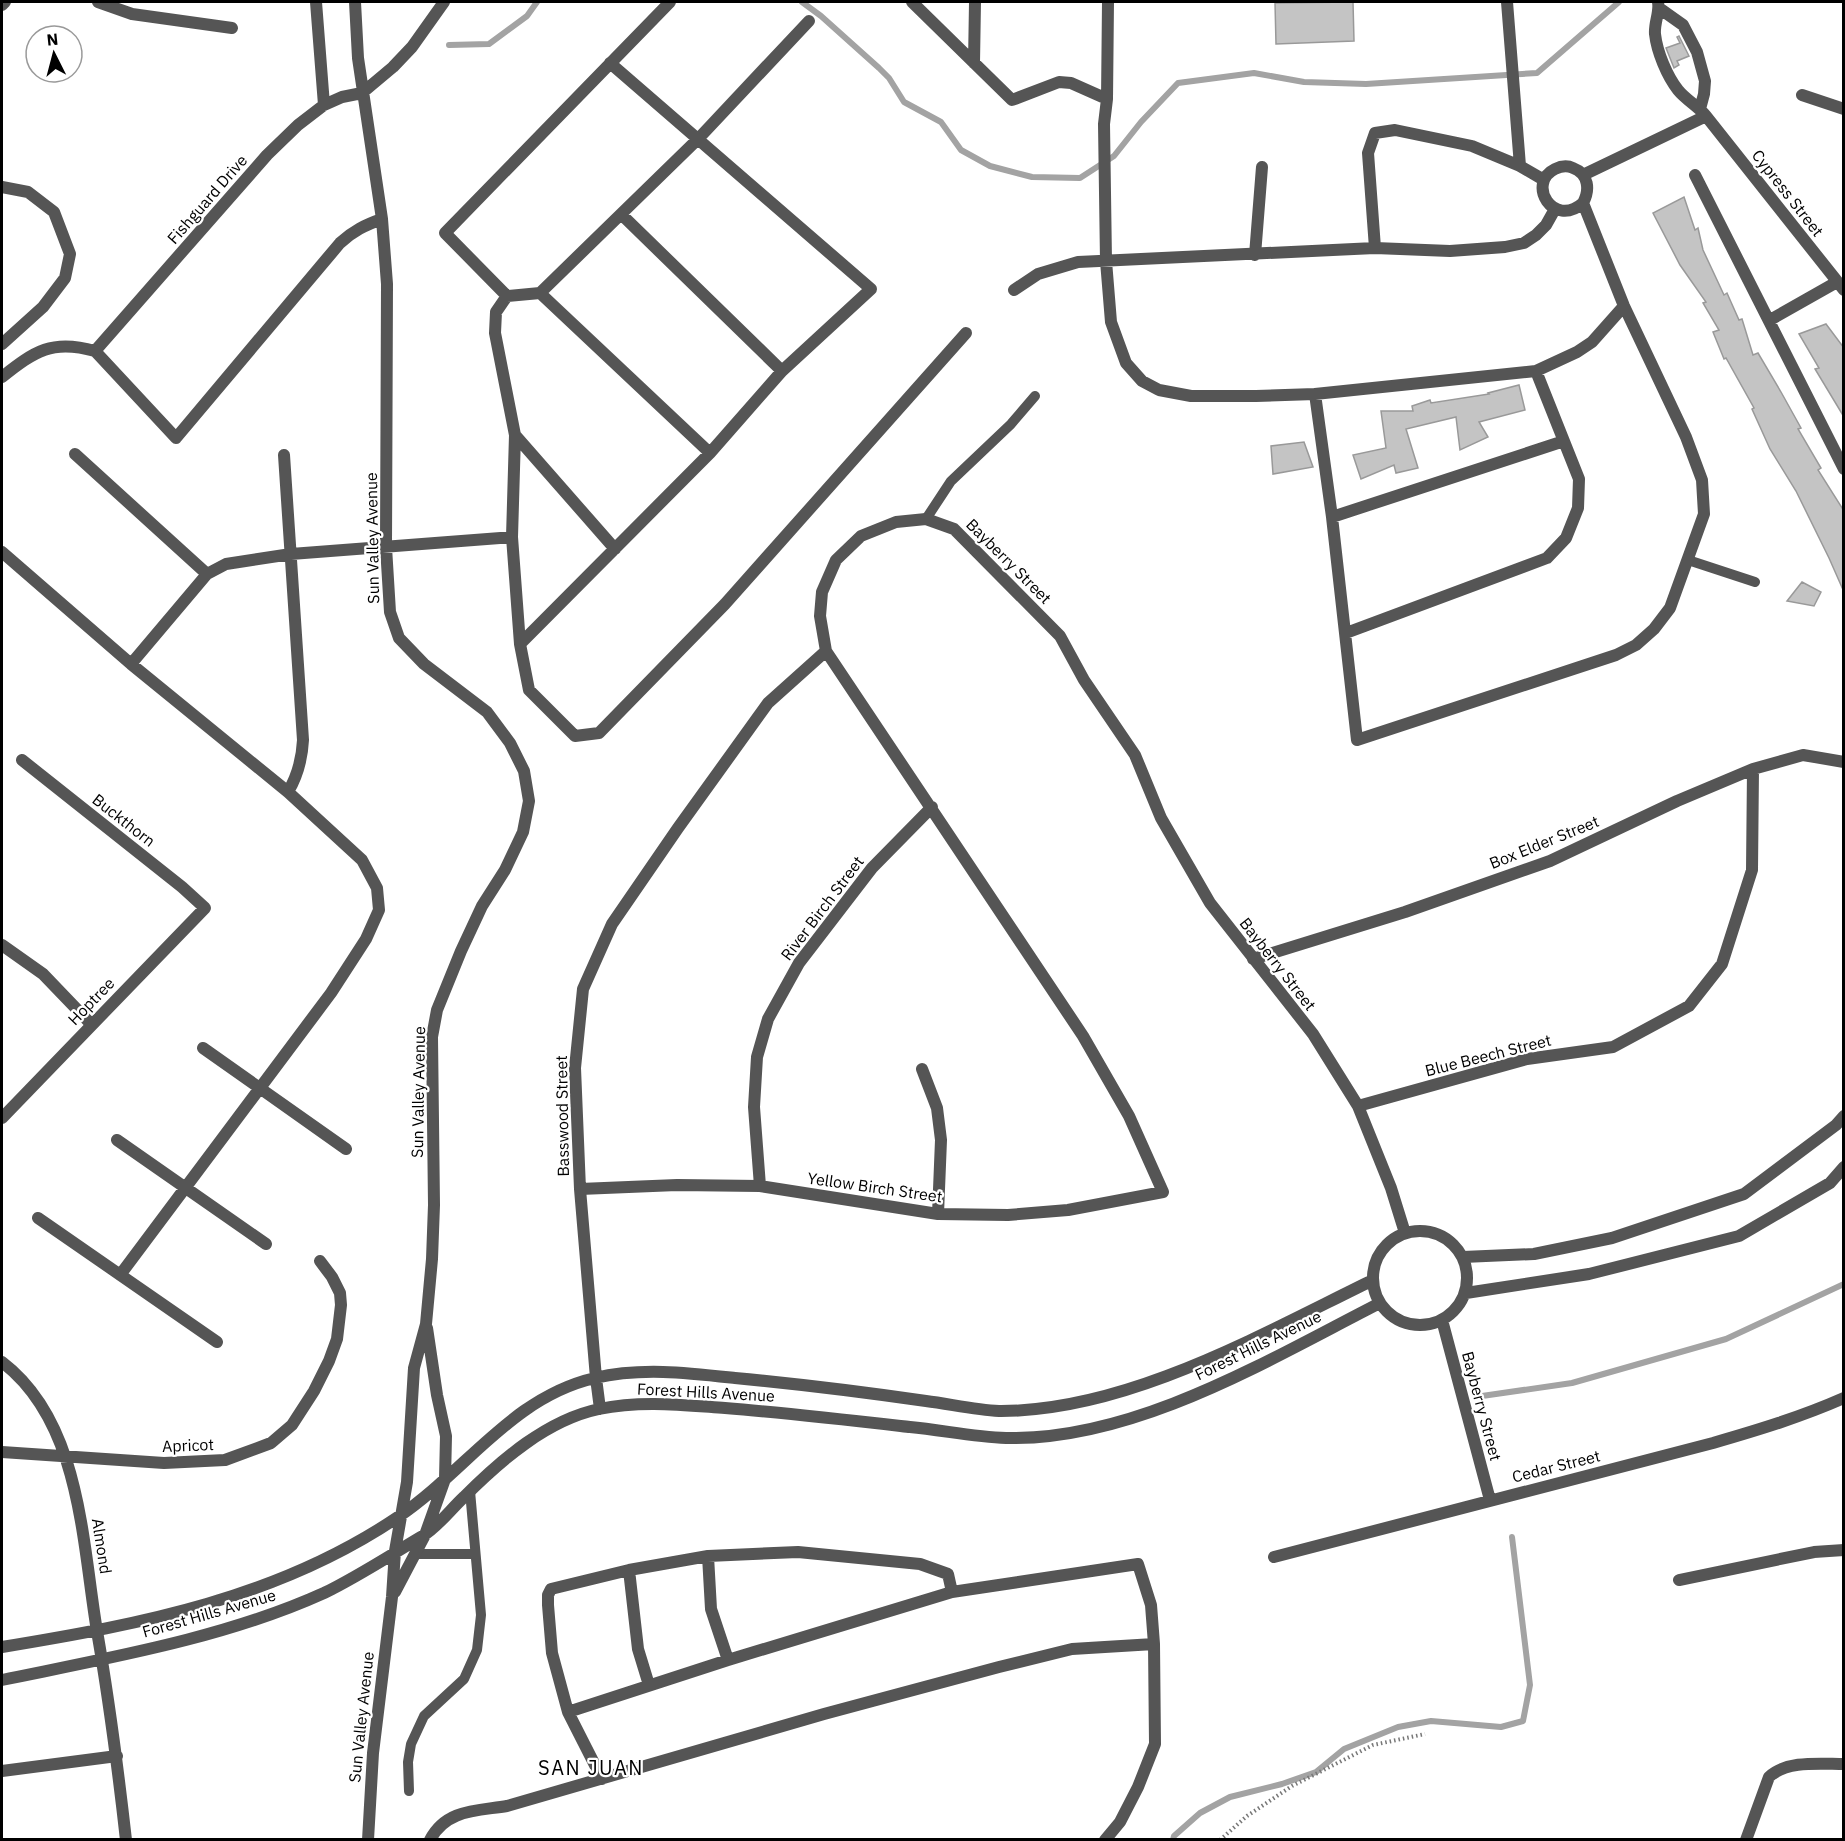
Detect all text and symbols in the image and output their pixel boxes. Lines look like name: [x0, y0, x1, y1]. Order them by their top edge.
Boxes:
north arrow: [24, 24, 84, 84]
text: N: [46, 29, 59, 50]
street label: Cypress Street: [1748, 145, 1828, 241]
street label: Fishguard Drive: [163, 150, 251, 248]
street label: Sun Valley Avenue: [361, 472, 383, 604]
street label: Bayberry Street: [962, 514, 1056, 608]
street label: Buckthorn: [88, 789, 160, 851]
street label: Box Elder Street: [1486, 811, 1602, 873]
street label: River Birch Street: [776, 852, 868, 964]
street label: Bayberry Street: [1235, 914, 1321, 1014]
street label: Hoptree: [64, 973, 119, 1029]
street label: Sun Valley Avenue: [407, 1026, 429, 1158]
street label: Blue Beech Street: [1423, 1030, 1553, 1080]
street label: Basswood Street: [551, 1055, 573, 1177]
street label: Yellow Birch Street: [806, 1168, 944, 1206]
street label: Forest Hills Avenue: [1192, 1306, 1325, 1384]
street label: Bayberry Street: [1458, 1349, 1506, 1463]
street label: Forest Hills Avenue: [637, 1378, 776, 1406]
street label: Apricot: [162, 1434, 214, 1456]
street label: Cedar Street: [1510, 1445, 1602, 1487]
street label: Almond: [88, 1517, 116, 1575]
street label: Forest Hills Avenue: [140, 1584, 278, 1642]
street label: Sun Valley Avenue: [344, 1650, 378, 1783]
district label: SAN JUAN: [538, 1754, 644, 1781]

